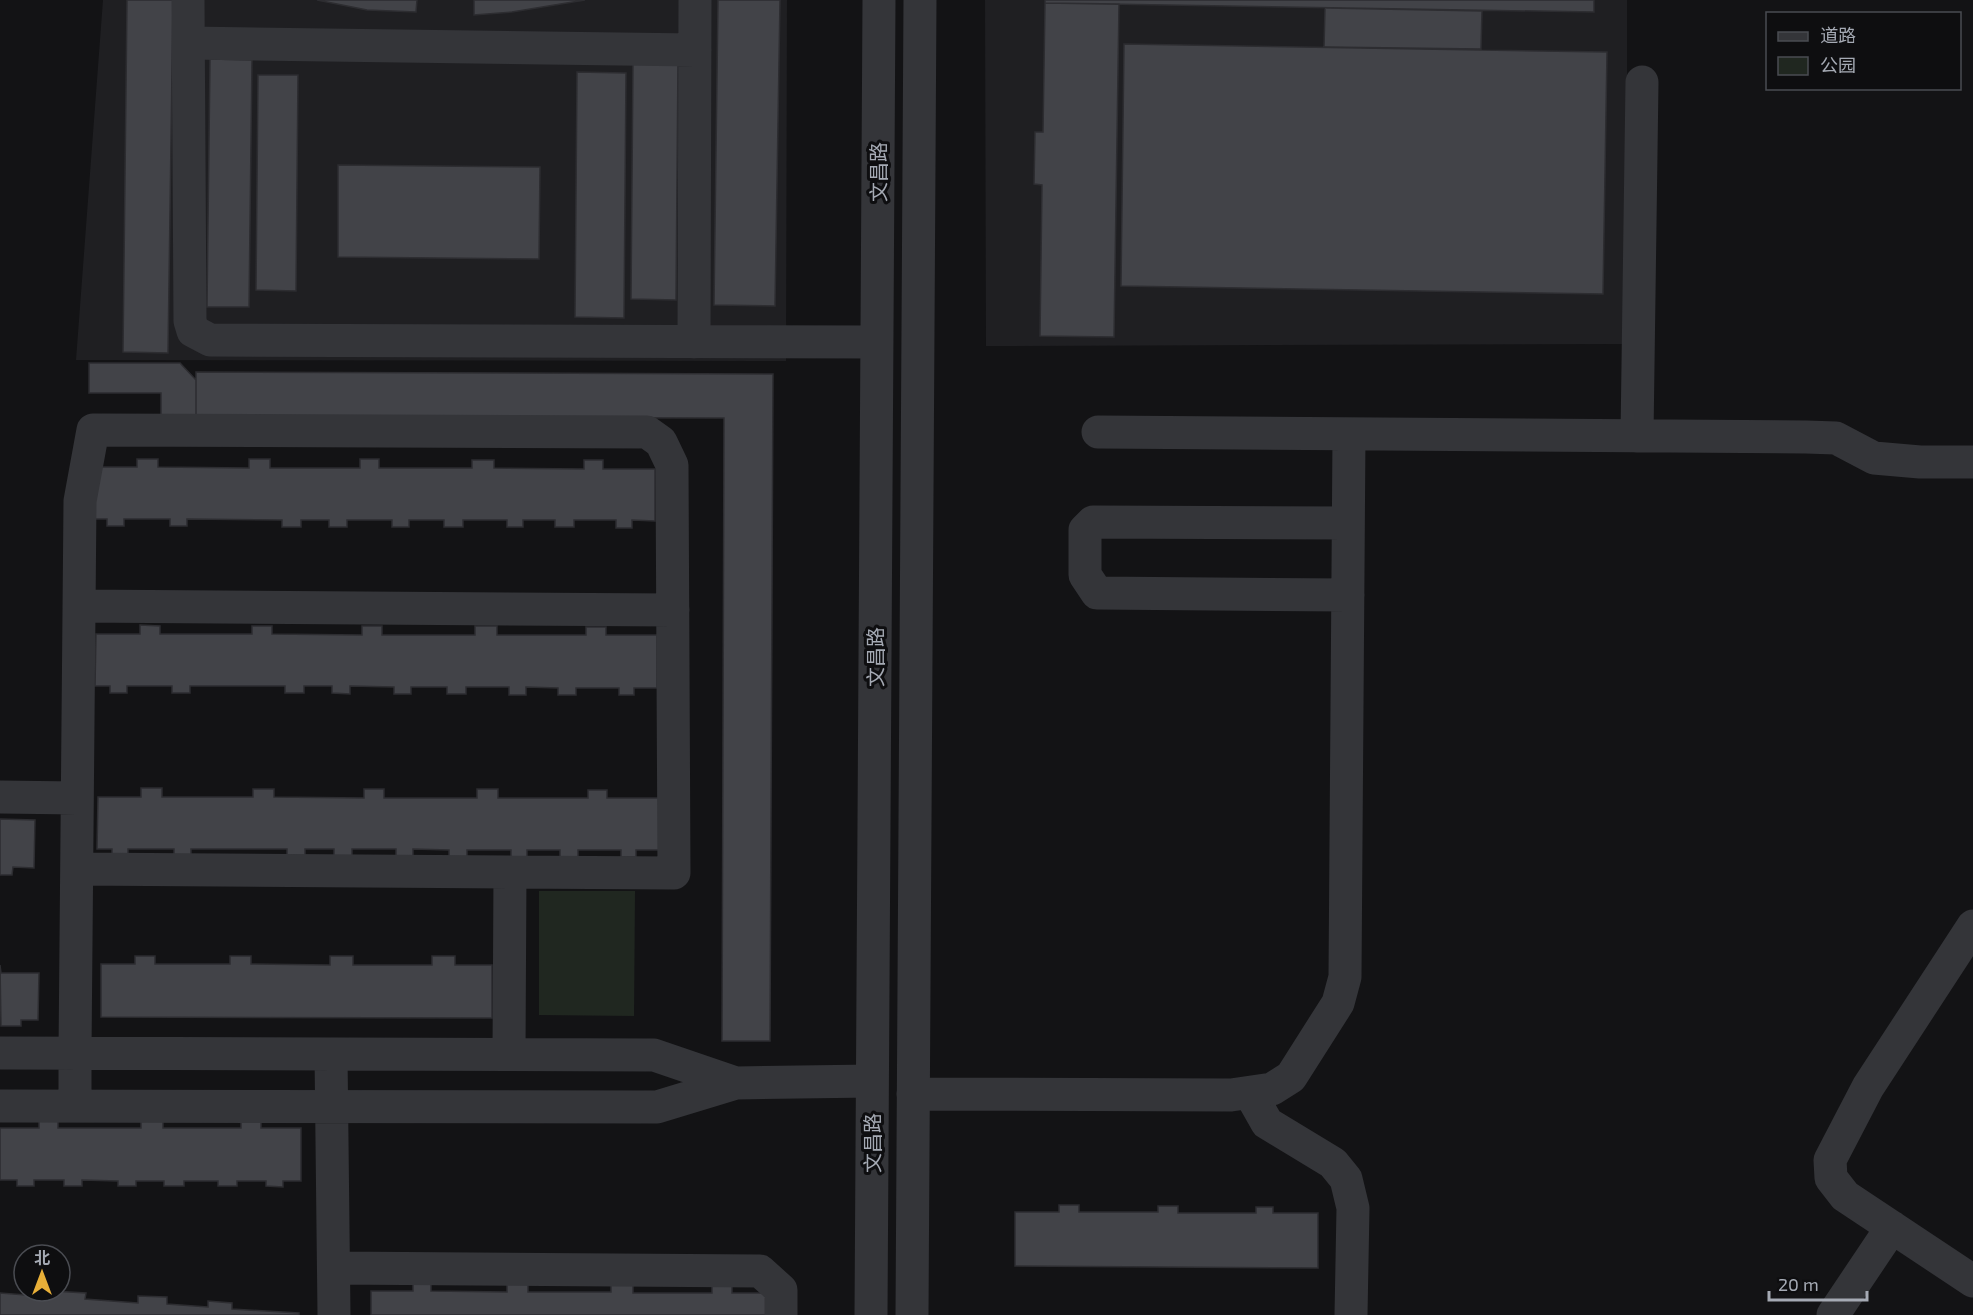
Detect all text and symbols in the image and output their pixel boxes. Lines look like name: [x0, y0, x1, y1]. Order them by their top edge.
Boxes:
legend: [1766, 12, 1961, 90]
text: 道路: [1820, 24, 1856, 46]
text: 公园: [1820, 54, 1856, 76]
street label: 文昌路: [866, 142, 890, 202]
street label: 文昌路: [863, 627, 887, 687]
street label: 文昌路: [860, 1113, 884, 1173]
north arrow: [12, 1243, 72, 1303]
text: 北: [34, 1248, 50, 1267]
scale bar: [1769, 1264, 1866, 1302]
text: 20 m: [1778, 1273, 1819, 1295]

